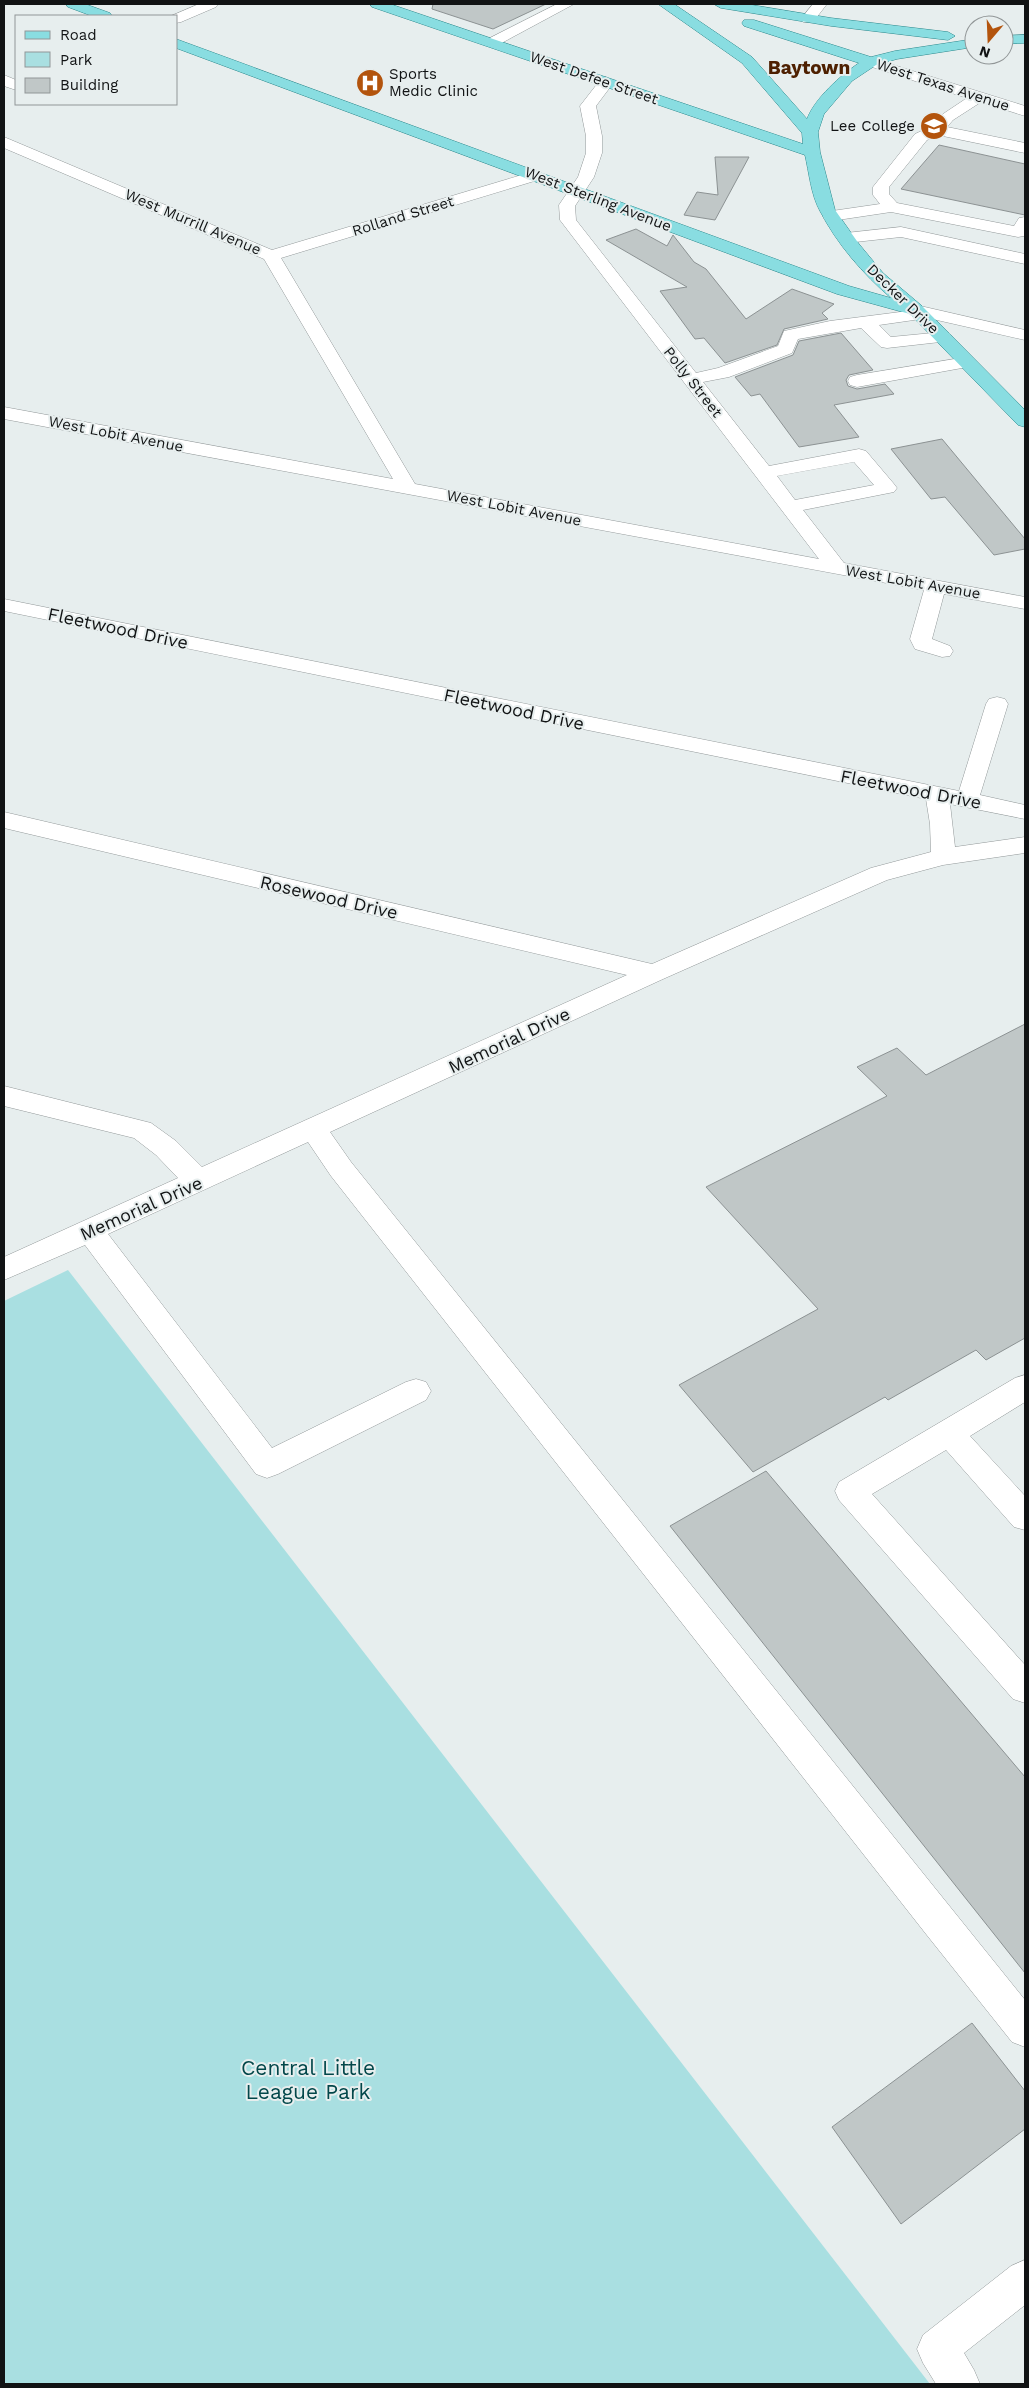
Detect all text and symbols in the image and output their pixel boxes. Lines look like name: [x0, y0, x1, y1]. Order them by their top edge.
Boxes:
legend: [15, 15, 178, 105]
north arrow: [964, 15, 1014, 65]
text: Road: [60, 26, 97, 44]
text: N: [977, 43, 992, 62]
street label: West Defee Street: [527, 48, 661, 109]
text: Park: [60, 51, 93, 69]
street label: West Texas Avenue: [874, 55, 1012, 115]
district label: Baytown: [768, 56, 850, 79]
place label: Sports Medic Clinic: [389, 65, 478, 100]
hospital icon: Sports Medic Clinic: [355, 68, 385, 98]
text: Building: [60, 76, 118, 94]
school or university icon: Lee College: [919, 111, 949, 141]
place label: Lee College: [830, 117, 915, 135]
street label: West Sterling Avenue: [522, 163, 674, 235]
street label: West Murrill Avenue: [122, 185, 264, 259]
street label: Rolland Street: [350, 192, 457, 240]
street label: Decker Drive: [863, 260, 943, 338]
street label: Polly Street: [660, 343, 727, 421]
street label: West Lobit Avenue: [47, 412, 185, 456]
street label: West Lobit Avenue: [445, 486, 583, 530]
street label: West Lobit Avenue: [844, 561, 982, 603]
street label: Fleetwood Drive: [46, 603, 190, 653]
street label: Fleetwood Drive: [442, 684, 586, 734]
street label: Fleetwood Drive: [839, 765, 983, 813]
street label: Rosewood Drive: [258, 871, 400, 923]
street label: Memorial Drive: [445, 1003, 573, 1077]
street label: Memorial Drive: [77, 1172, 205, 1244]
park label: Central Little League Park: [241, 2055, 375, 2104]

